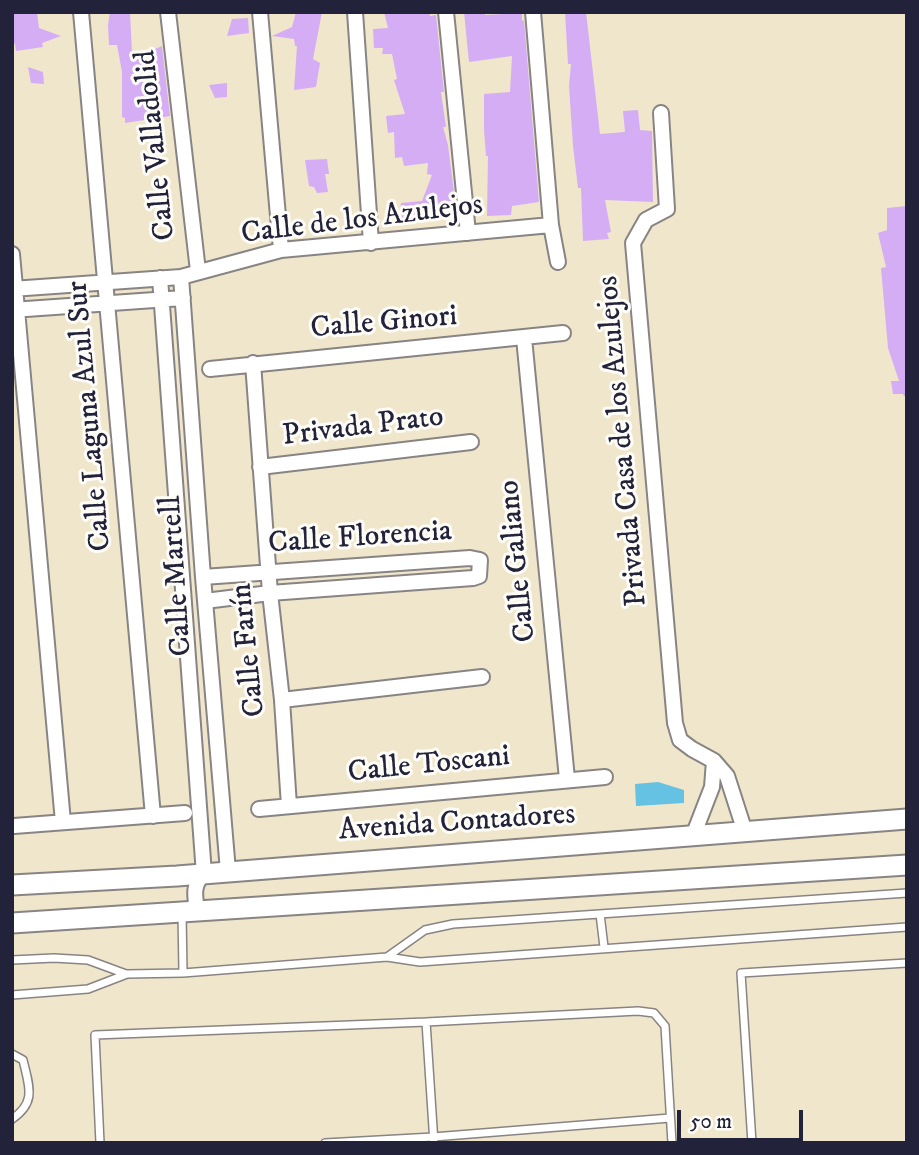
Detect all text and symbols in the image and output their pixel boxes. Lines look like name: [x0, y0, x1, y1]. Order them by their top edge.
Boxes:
street label: Calle Valladolid: [129, 48, 185, 242]
street label: Calle de los Azulejos: [239, 188, 485, 254]
street label: Privada Casa de los Azulejos: [592, 274, 656, 608]
street label: Calle Laguna Azul Sur: [61, 279, 121, 553]
street label: Calle Ginori: [309, 300, 459, 348]
street label: Privada Prato: [280, 400, 446, 456]
street label: Calle Galiano: [493, 478, 545, 644]
street label: Calle Martell: [154, 495, 202, 657]
street label: Calle Florencia: [267, 515, 453, 563]
street label: Calle Farín: [225, 581, 275, 719]
street label: Calle Toscani: [346, 740, 512, 792]
street label: Avenida Contadores: [337, 798, 577, 850]
scale bar: [681, 1096, 807, 1140]
text: 50 m: [690, 1109, 732, 1135]

